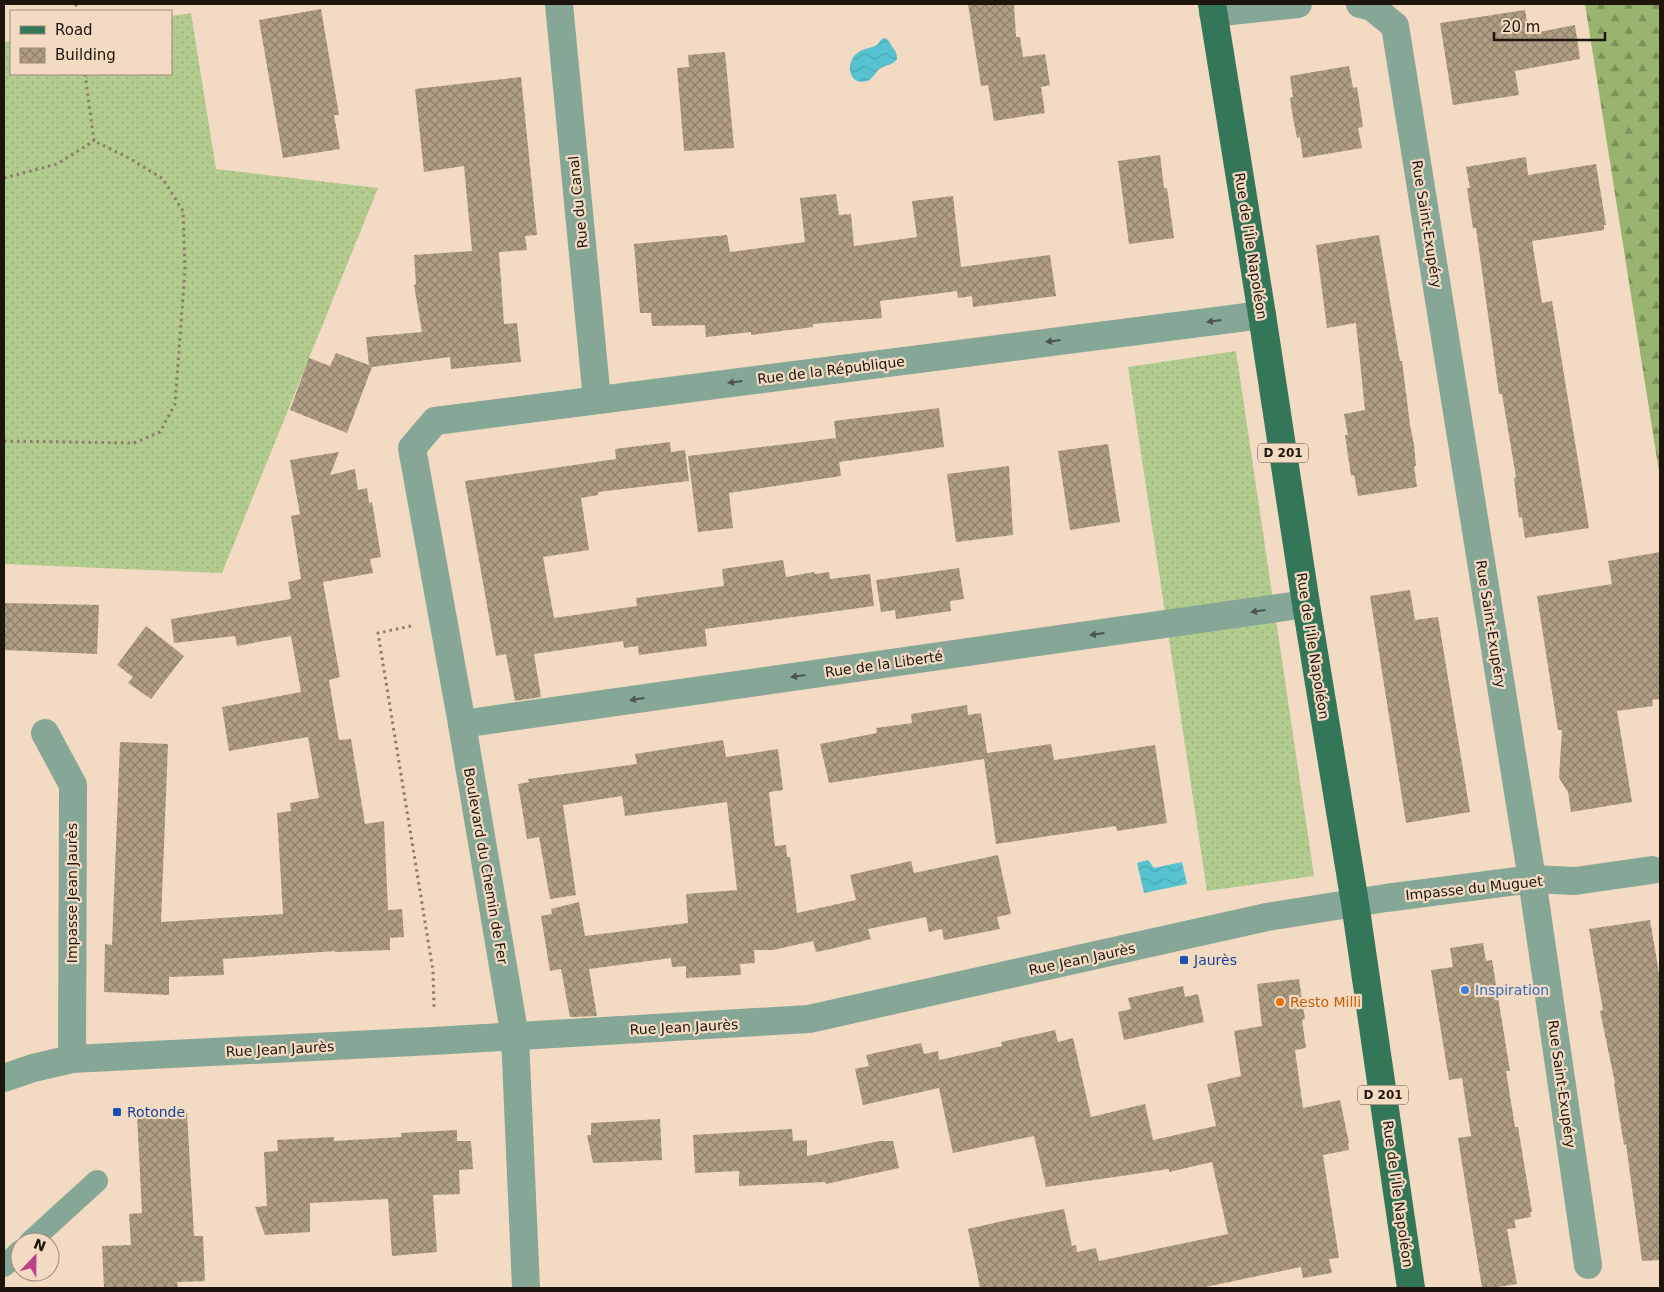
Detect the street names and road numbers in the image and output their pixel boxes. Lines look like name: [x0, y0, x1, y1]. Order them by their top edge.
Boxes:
street label: Rue du Canal: [565, 155, 591, 249]
street label: Rue Saint-Exupéry: [1409, 159, 1445, 289]
street label: Rue de l'Île Napoléon: [1232, 171, 1271, 320]
street label: Rue de la République: [756, 353, 906, 387]
road number: D 201: [1258, 443, 1308, 462]
street label: Rue Saint-Exupéry: [1473, 559, 1509, 689]
street label: Rue de l'Île Napoléon: [1294, 571, 1333, 720]
street label: Rue de la Liberté: [824, 648, 944, 680]
street label: Boulevard du Chemin de Fer: [461, 767, 511, 966]
street label: Impasse Jean Jaurès: [64, 823, 80, 963]
street label: Impasse du Muguet: [1405, 873, 1544, 903]
street label: Rue Jean Jaurès: [1027, 940, 1137, 978]
street label: Rue Jean Jaurès: [629, 1016, 739, 1038]
street label: Rue Saint-Exupéry: [1545, 1019, 1579, 1149]
street label: Rue Jean Jaurès: [225, 1038, 335, 1060]
road number: D 201: [1358, 1086, 1408, 1104]
street label: Rue de l'Île Napoléon: [1380, 1119, 1417, 1269]

